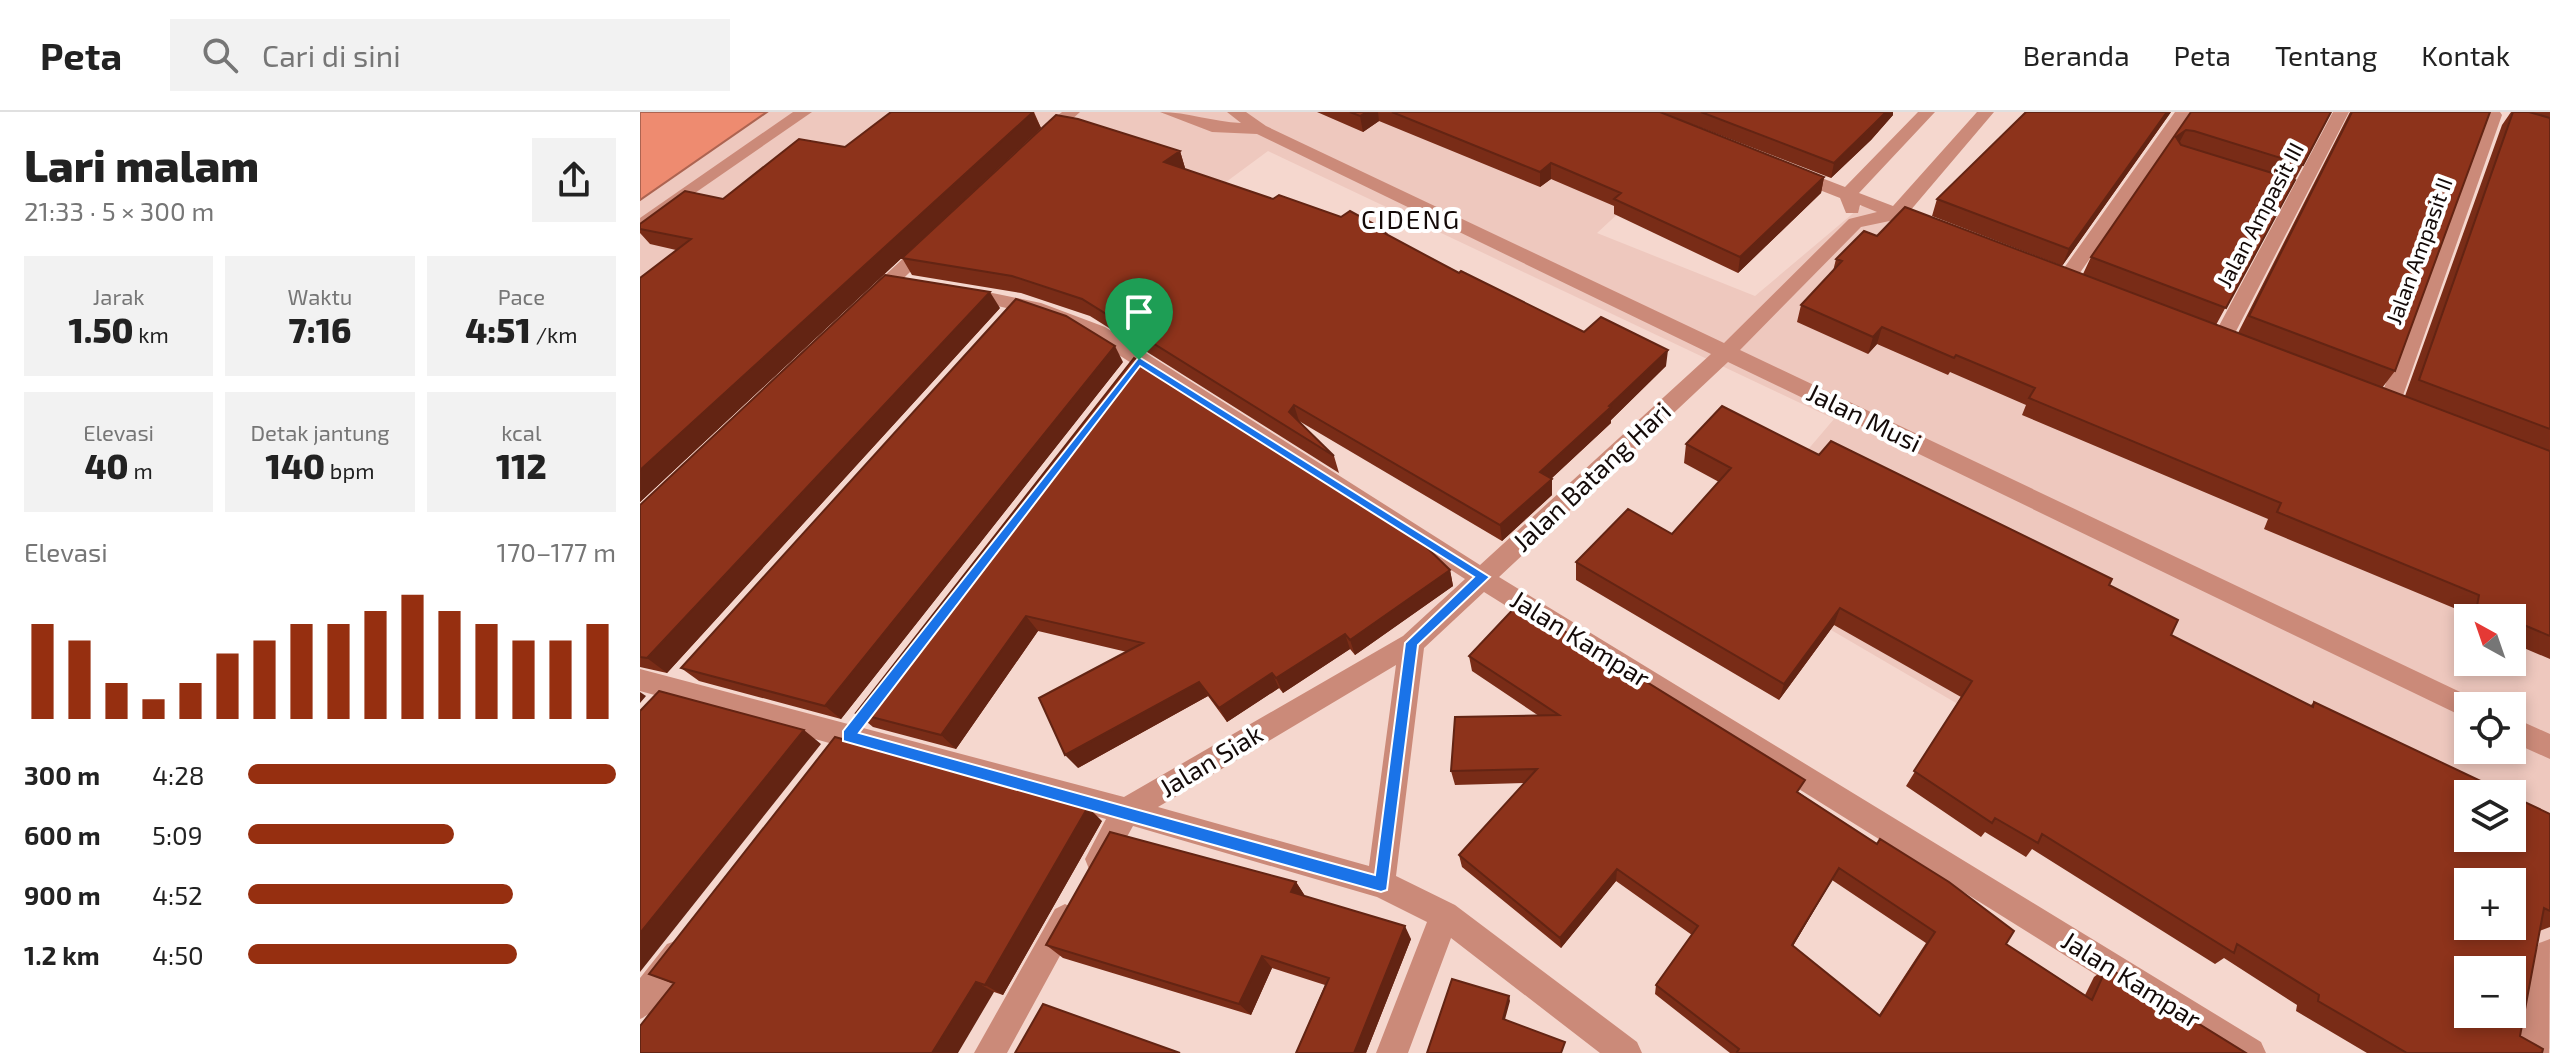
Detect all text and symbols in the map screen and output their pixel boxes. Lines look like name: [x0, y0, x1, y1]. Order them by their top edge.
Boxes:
search box: [170, 19, 730, 91]
text: Peta: [40, 32, 122, 78]
icon: search: [198, 33, 242, 77]
text: Cari di sini: [262, 37, 401, 73]
text: Beranda: [2023, 38, 2130, 72]
text: Peta: [2174, 38, 2231, 72]
text: Tentang: [2275, 38, 2377, 72]
text: Kontak: [2421, 38, 2510, 72]
text: Lari malam: [24, 138, 259, 191]
button: share: [532, 138, 616, 222]
street label: Jalan Ampasit III: [2210, 138, 2308, 291]
street label: Jalan Ampasit II: [2379, 174, 2457, 328]
text: 21:33 · 5 × 300 m: [24, 195, 214, 226]
district label: CIDENG: [1361, 203, 1461, 234]
pin: [1105, 278, 1173, 360]
text: Jarak: [93, 283, 144, 309]
text: Waktu: [288, 283, 352, 309]
text: Pace: [498, 283, 545, 309]
icon: arrive: [1117, 290, 1161, 334]
text: 1.50: [68, 309, 133, 350]
text: 7:16: [288, 309, 352, 350]
text: 4:51: [465, 309, 531, 350]
text: km: [133, 321, 169, 347]
text: /km: [531, 321, 578, 347]
street label: Jalan Musi: [1802, 376, 1927, 458]
street label: Jalan Batang Hari: [1506, 395, 1676, 557]
text: Elevasi: [83, 419, 154, 445]
text: Detak jantung: [250, 419, 390, 445]
text: kcal: [501, 419, 541, 445]
text: 40: [85, 445, 129, 486]
text: 140: [266, 445, 325, 486]
text: 112: [496, 445, 547, 486]
text: m: [129, 457, 153, 483]
text: bpm: [325, 457, 374, 483]
text: Elevasi: [24, 536, 108, 567]
text: 170–177 m: [497, 536, 616, 567]
street label: Jalan Kampar: [1505, 583, 1656, 693]
north arrow: [2454, 604, 2526, 676]
map controls: [2454, 604, 2526, 1028]
button: locate: [2454, 692, 2526, 764]
street label: Jalan Siak: [1153, 717, 1267, 803]
text: 300 m: [24, 759, 100, 790]
text: 4:28: [152, 759, 205, 790]
button: layers: [2454, 780, 2526, 852]
text: 600 m: [24, 819, 101, 850]
text: 5:09: [152, 819, 203, 850]
button: +: [2454, 868, 2526, 940]
text: 900 m: [24, 879, 101, 910]
text: 4:52: [152, 879, 203, 910]
street label: Jalan Kampar: [2056, 924, 2207, 1034]
text: 1.2 km: [24, 939, 100, 970]
text: 4:50: [152, 939, 204, 970]
button: −: [2454, 956, 2526, 1028]

